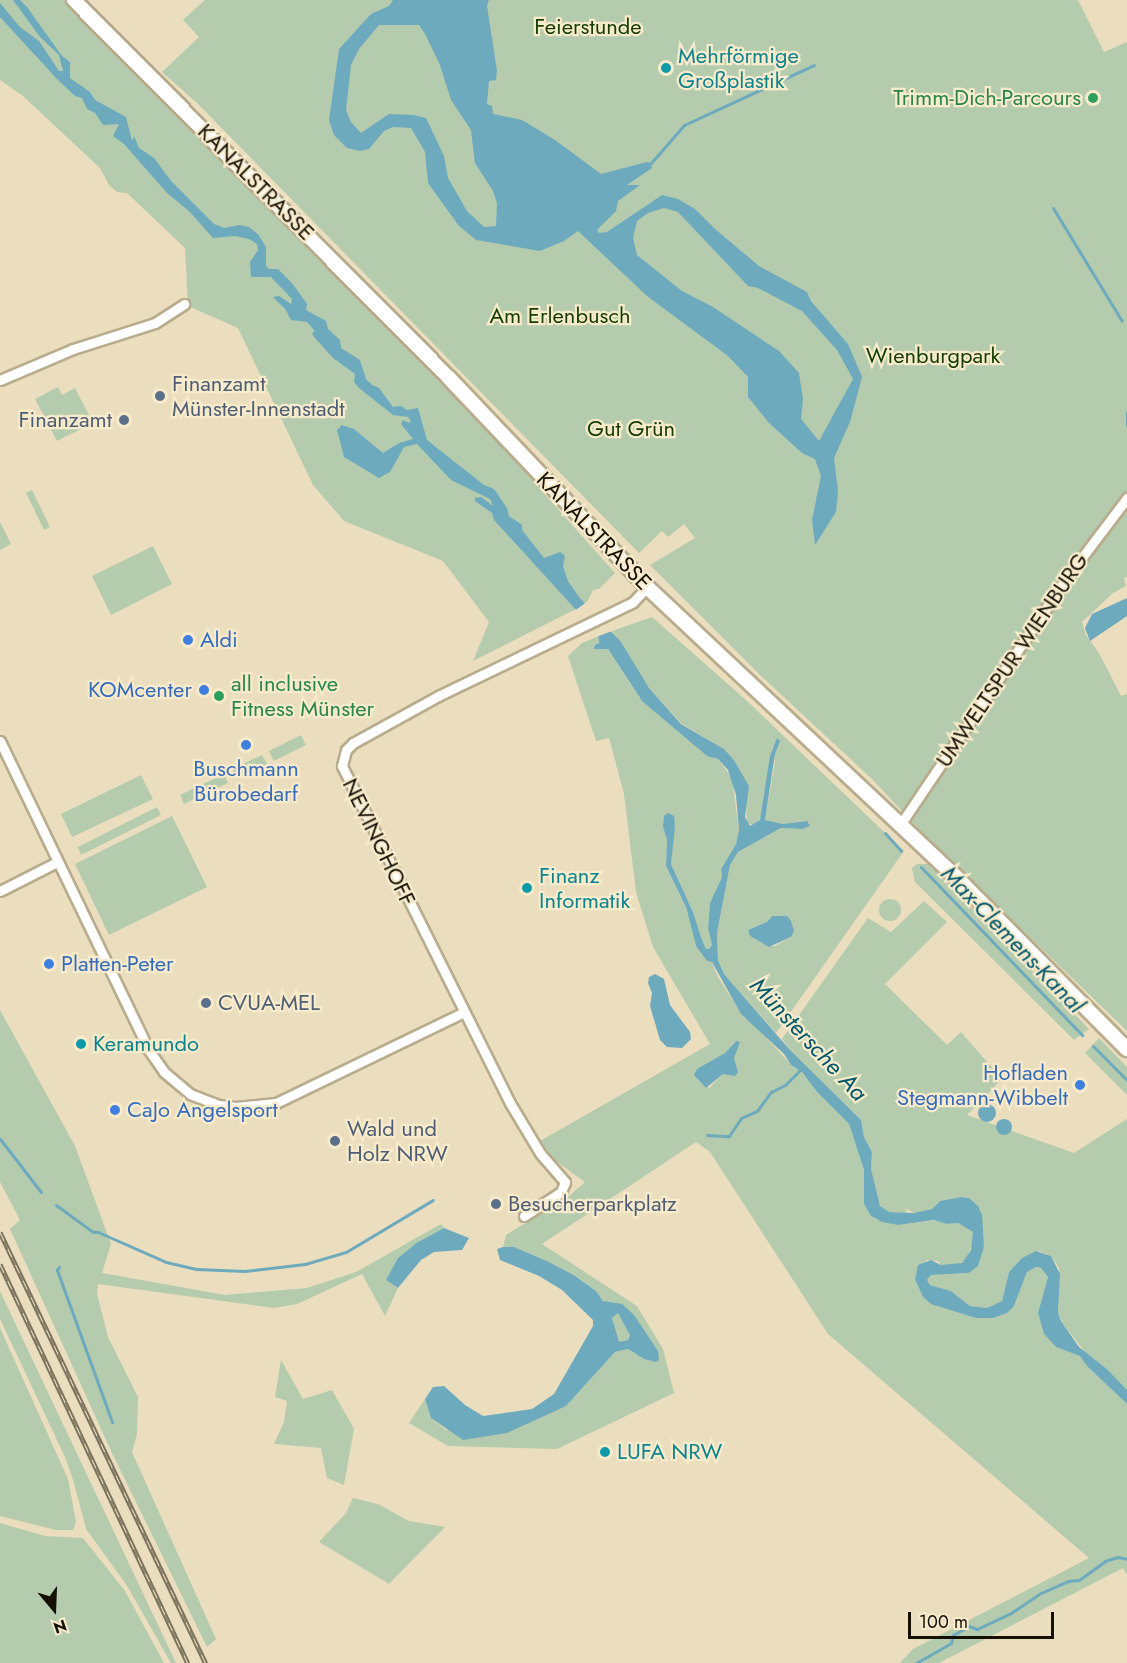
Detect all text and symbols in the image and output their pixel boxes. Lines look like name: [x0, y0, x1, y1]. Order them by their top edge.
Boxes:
park label: Feierstunde: [534, 14, 642, 40]
place label: Mehrförmige Großplastik: [678, 42, 799, 94]
marker: Mehrförmige Großplastik: [659, 61, 673, 75]
place label: Trimm-Dich-Parcours: [893, 85, 1081, 111]
marker: Trimm-Dich-Parcours: [1086, 91, 1100, 105]
street label: KANALSTRASSE: [192, 118, 320, 246]
park label: Am Erlenbusch: [490, 303, 630, 329]
park label: Wienburgpark: [866, 343, 1000, 369]
place label: Finanzamt Münster-Innenstadt: [172, 370, 344, 422]
marker: Finanzamt Münster-Innenstadt: [153, 389, 167, 403]
place label: Finanzamt: [18, 407, 112, 433]
marker: Finanzamt: [117, 413, 131, 427]
park label: Gut Grün: [587, 416, 675, 442]
street label: KANALSTRASSE: [531, 467, 657, 595]
street label: UMWELTSPUR WIENBURG: [930, 548, 1094, 772]
place label: Aldi: [200, 627, 238, 653]
marker: Aldi: [181, 633, 195, 647]
place label: all inclusive Fitness Münster: [231, 670, 374, 722]
place label: KOMcenter: [88, 677, 192, 703]
marker: KOMcenter: [197, 683, 211, 697]
marker: all inclusive Fitness Münster: [212, 689, 226, 703]
marker: Buschmann Bürobedarf: [239, 738, 253, 752]
place label: Buschmann Bürobedarf: [193, 755, 299, 806]
street label: NEVINGHOFF: [337, 774, 421, 910]
water label: Max-Clemens-Kanal: [935, 859, 1091, 1019]
place label: Finanz Informatik: [539, 862, 630, 914]
marker: Finanz Informatik: [520, 881, 534, 895]
place label: Platten-Peter: [61, 951, 174, 977]
marker: Platten-Peter: [42, 957, 56, 971]
water label: Münstersche Aa: [744, 971, 874, 1107]
place label: CVUA-MEL: [218, 990, 320, 1016]
marker: CVUA-MEL: [199, 996, 213, 1010]
place label: Keramundo: [93, 1031, 199, 1057]
marker: Keramundo: [74, 1037, 88, 1051]
place label: Hofladen Stegmann-Wibbelt: [897, 1059, 1068, 1110]
marker: Hofladen Stegmann-Wibbelt: [1073, 1078, 1087, 1092]
place label: CaJo Angelsport: [127, 1097, 278, 1123]
marker: CaJo Angelsport: [108, 1103, 122, 1117]
place label: Wald und Holz NRW: [347, 1115, 448, 1166]
marker: Wald und Holz NRW: [328, 1134, 342, 1148]
place label: Besucherparkplatz: [508, 1191, 677, 1217]
marker: Besucherparkplatz: [489, 1197, 503, 1211]
place label: LUFA NRW: [617, 1439, 722, 1465]
marker: LUFA NRW: [598, 1445, 612, 1459]
north arrow: [24, 1579, 84, 1639]
scale bar: [911, 1600, 1056, 1638]
text: 100 m: [919, 1609, 968, 1635]
text: N: [50, 1614, 70, 1639]

